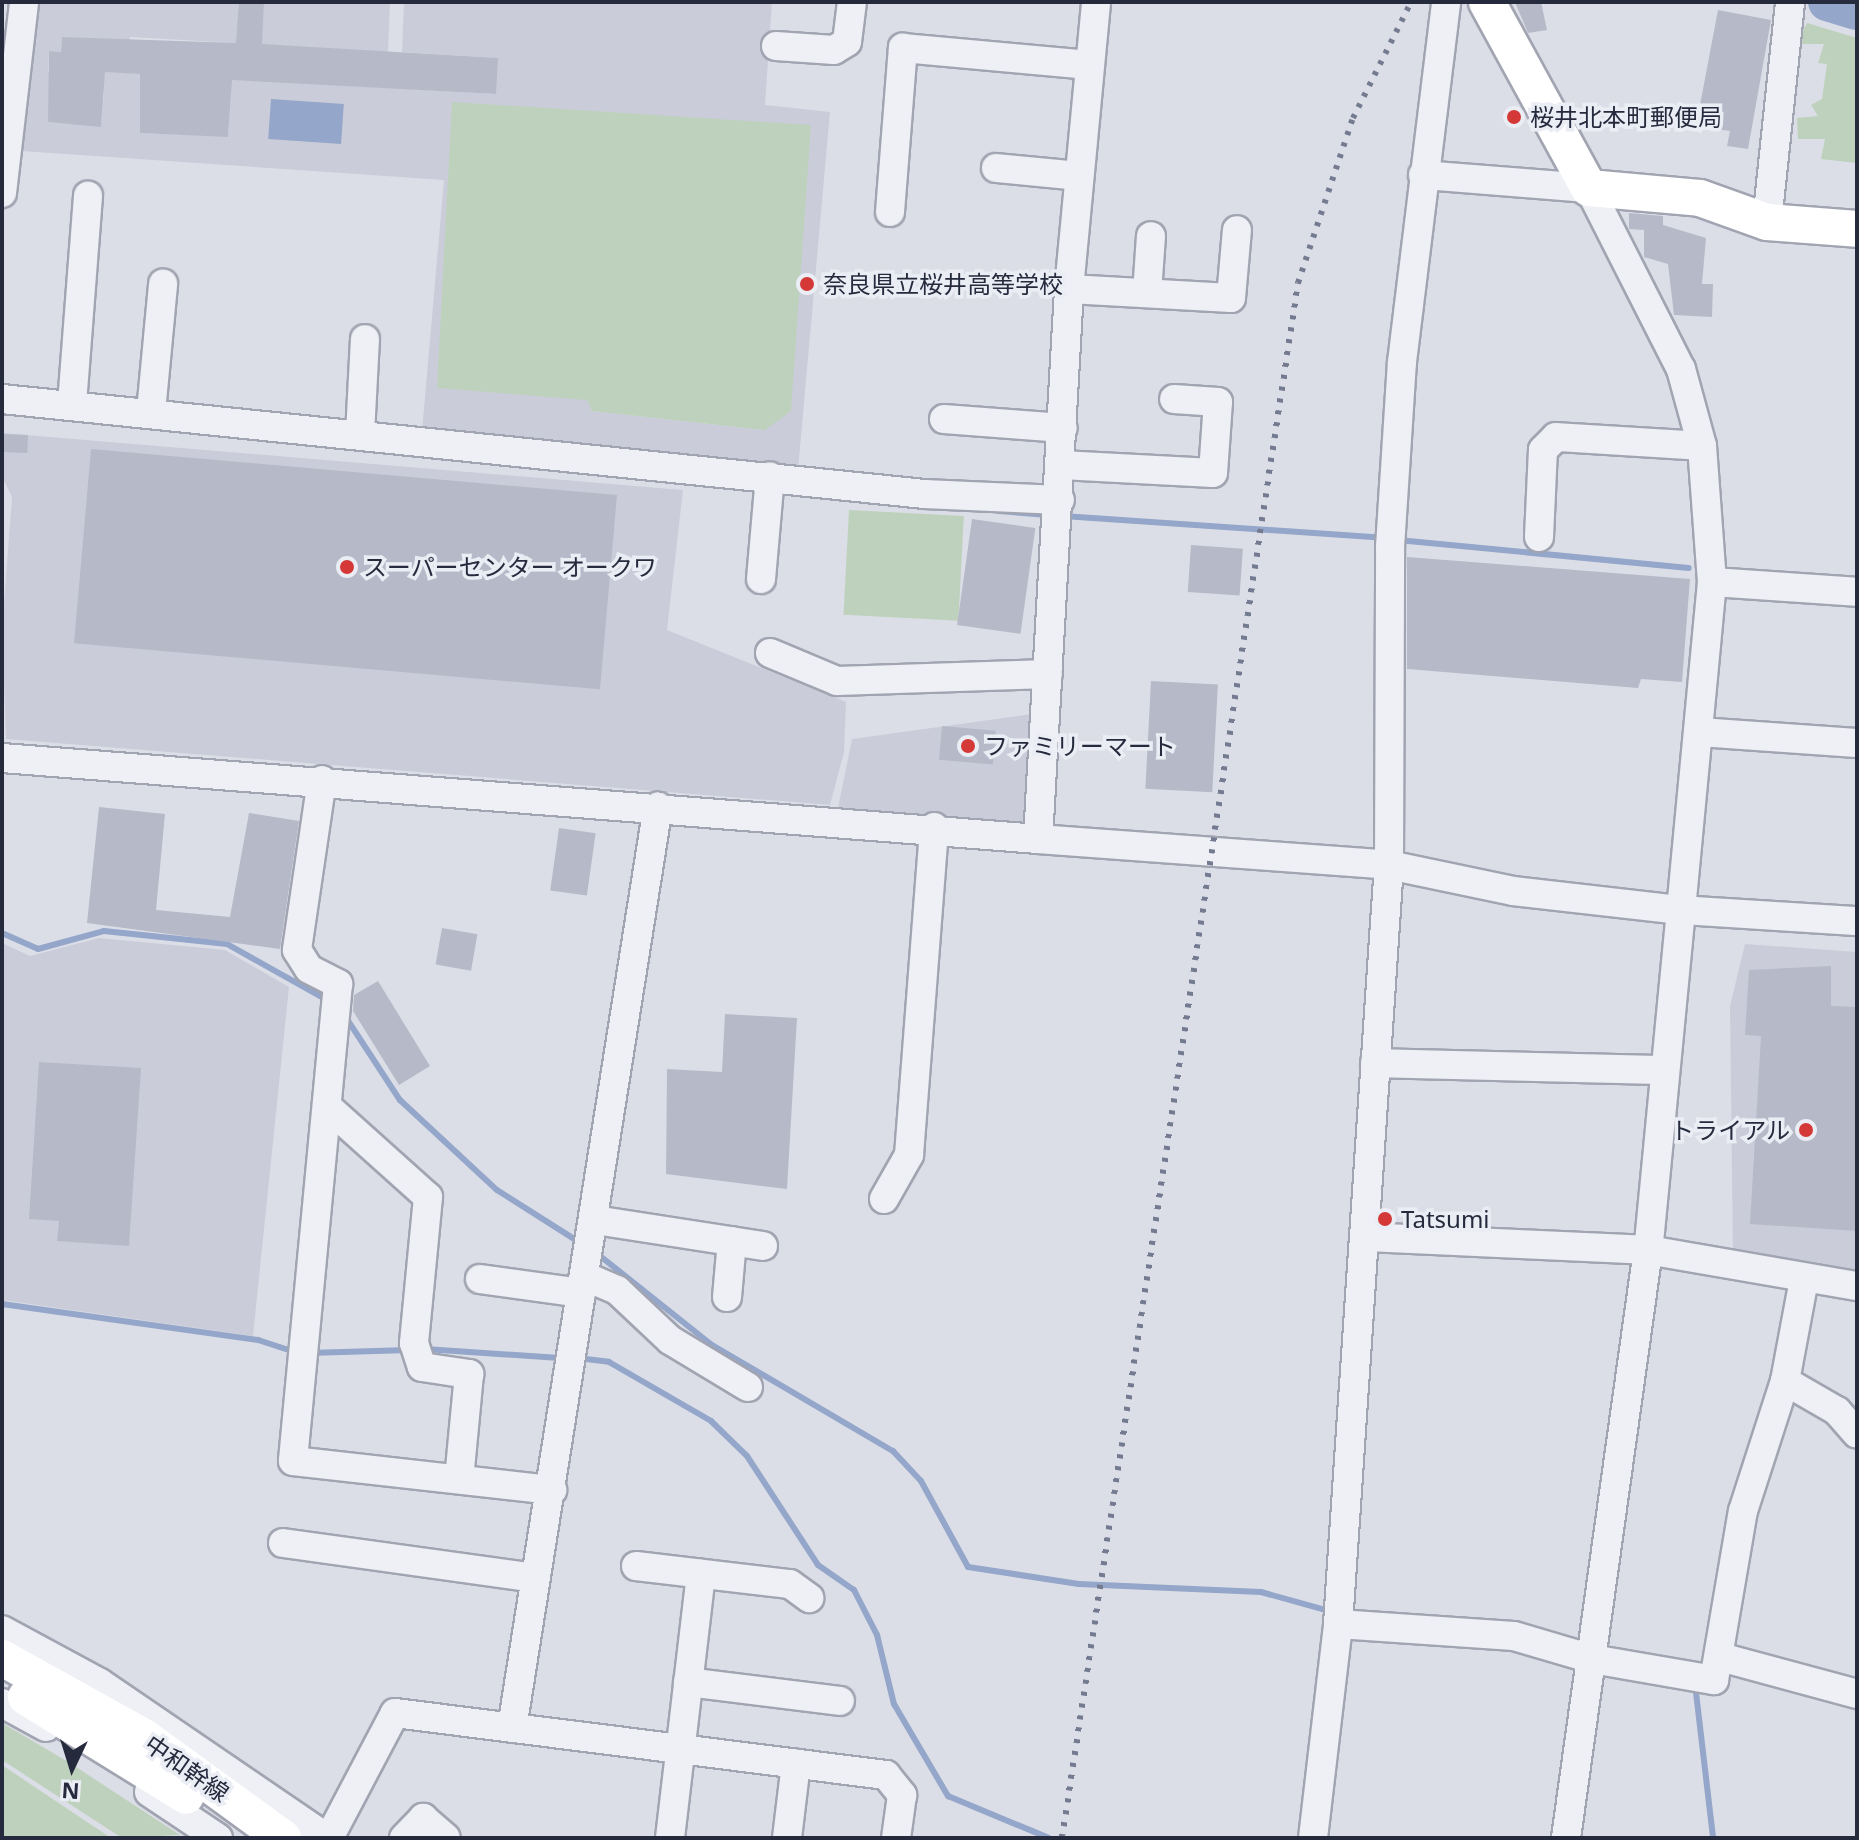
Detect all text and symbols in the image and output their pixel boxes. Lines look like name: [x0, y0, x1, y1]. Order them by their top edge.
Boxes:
place label: 桜井北本町郵便局: [1530, 103, 1722, 131]
marker: 桜井北本町郵便局: [1505, 108, 1523, 126]
place label: 奈良県立桜井高等学校: [823, 270, 1063, 298]
marker: 奈良県立桜井高等学校: [798, 275, 816, 293]
place label: スーパーセンター オークワ: [363, 553, 657, 581]
marker: スーパーセンター オークワ: [338, 558, 356, 576]
place label: ファミリーマート: [984, 732, 1176, 760]
marker: ファミリーマート: [959, 737, 977, 755]
place label: トライアル: [1670, 1116, 1790, 1144]
marker: トライアル: [1797, 1121, 1815, 1139]
place label: Tatsumi: [1401, 1205, 1490, 1233]
marker: Tatsumi: [1376, 1210, 1394, 1228]
north arrow: [32, 1728, 112, 1808]
street label: 中和幹線: [139, 1729, 235, 1807]
text: N: [60, 1776, 80, 1808]

